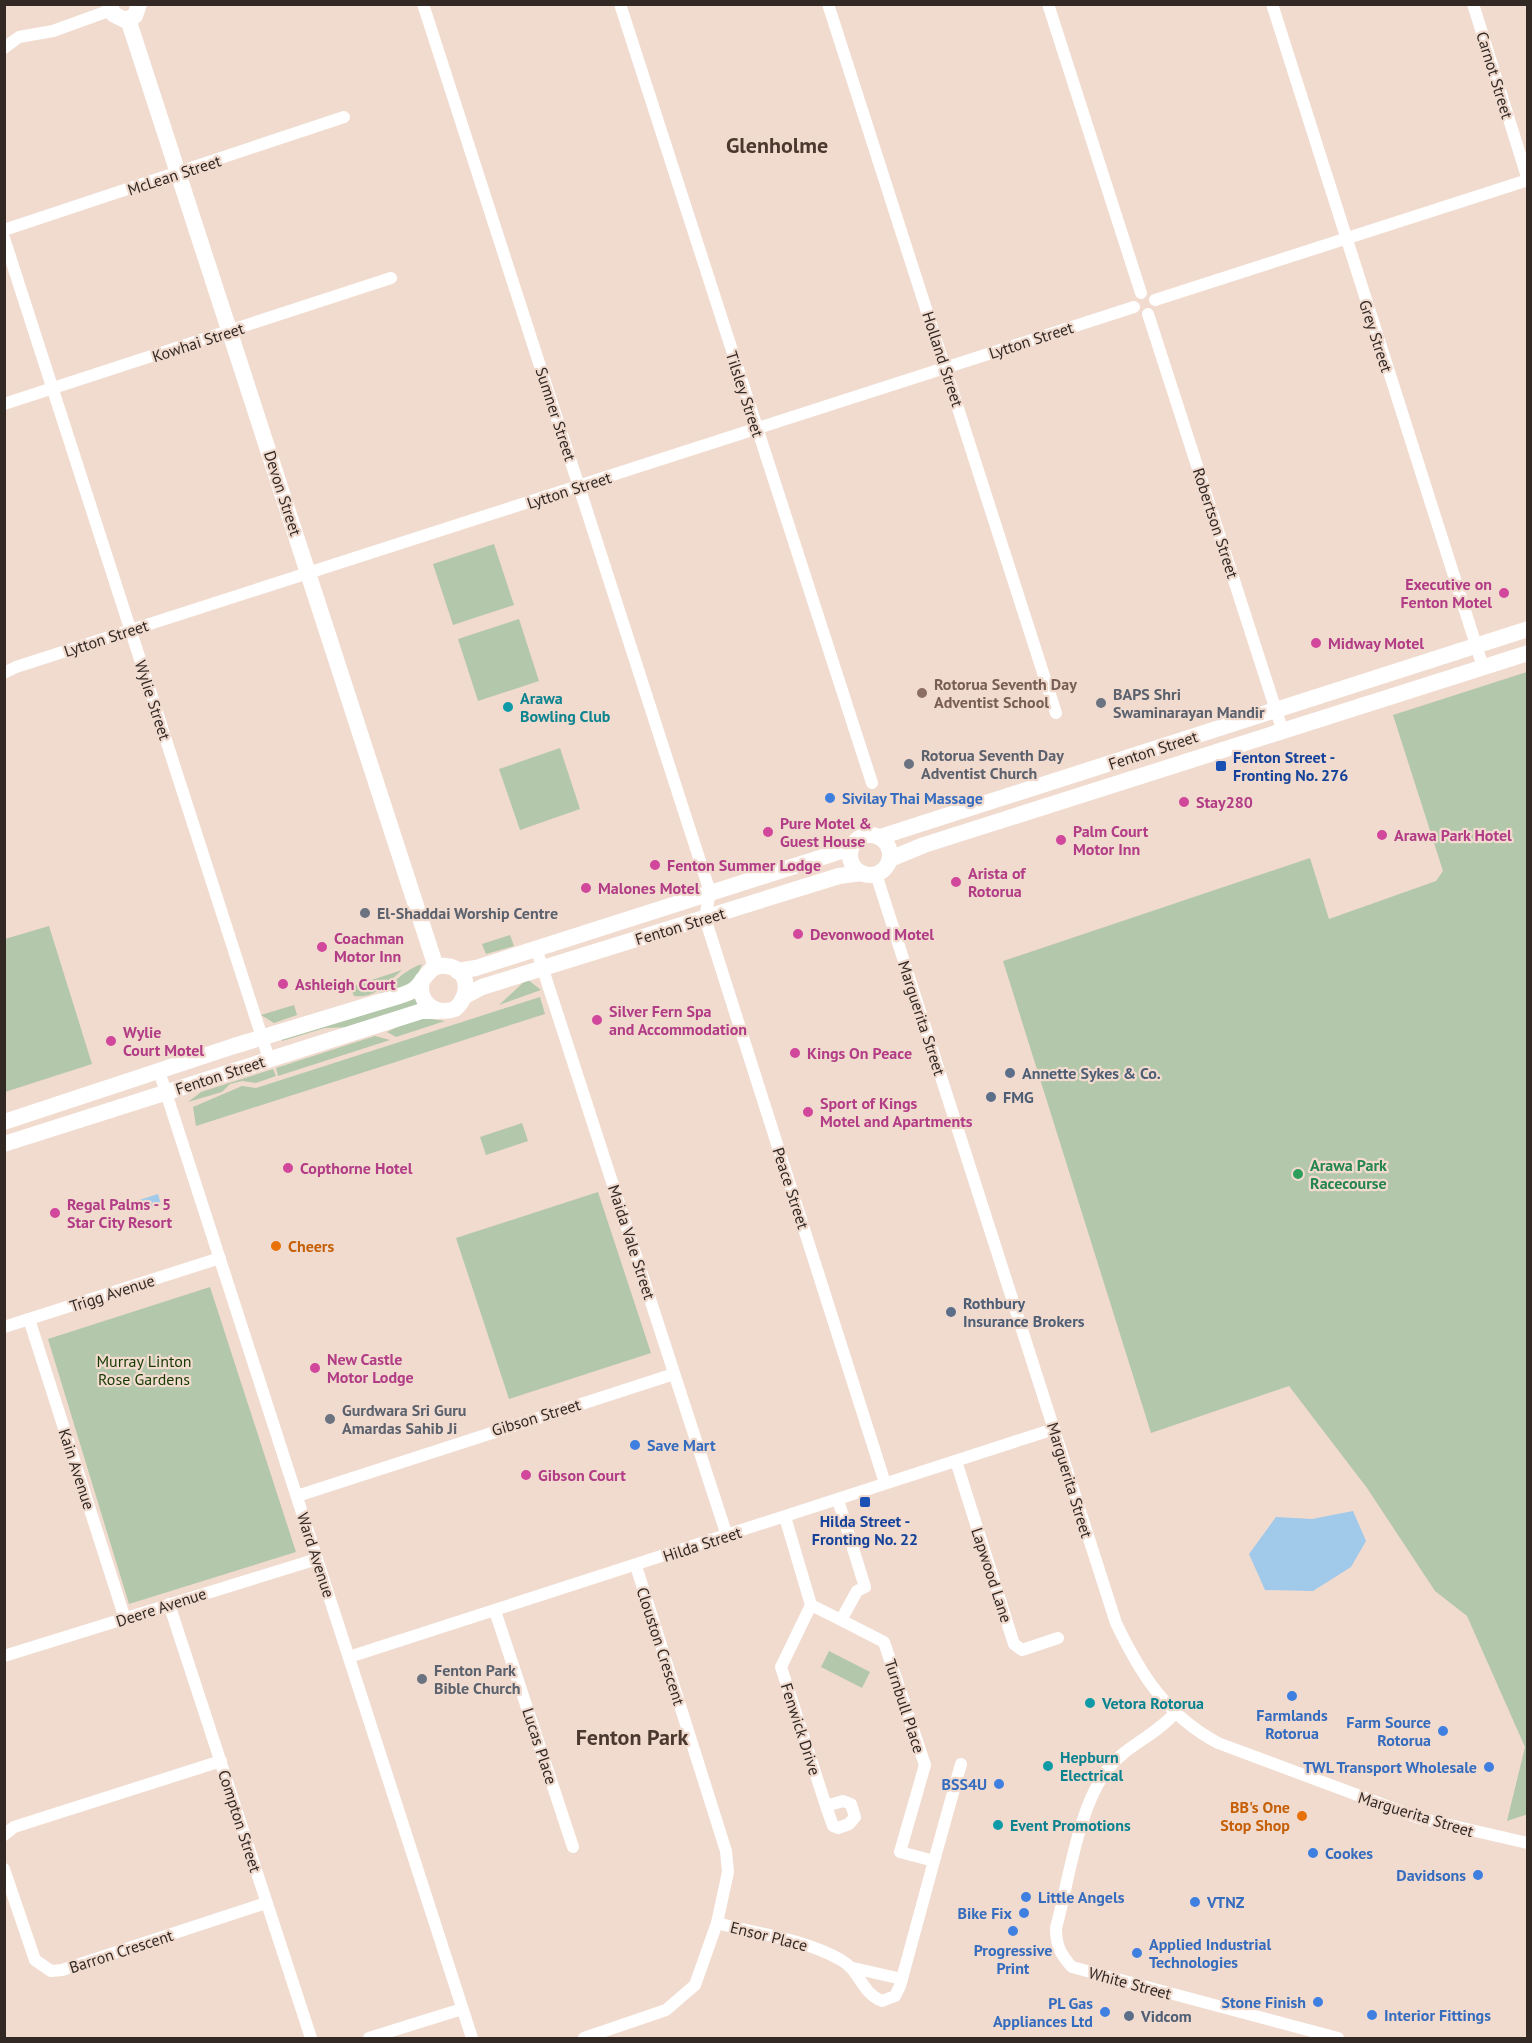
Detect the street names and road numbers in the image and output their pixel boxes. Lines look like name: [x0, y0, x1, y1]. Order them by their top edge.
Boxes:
street label: Carnot Street: [1472, 29, 1518, 122]
street label: McLean Street: [125, 150, 224, 200]
street label: Grey Street: [1355, 297, 1397, 375]
street label: Holland Street: [918, 309, 968, 410]
street label: Lytton Street: [986, 317, 1076, 363]
street label: Kowhai Street: [150, 318, 247, 366]
street label: Tilsley Street: [722, 349, 768, 440]
street label: Sumner Street: [531, 365, 581, 464]
street label: Devon Street: [260, 448, 306, 539]
street label: Robertson Street: [1189, 465, 1243, 581]
street label: Lytton Street: [524, 467, 614, 513]
street label: Lytton Street: [61, 615, 151, 661]
street label: Wylie Street: [131, 658, 175, 743]
street label: Fenton Street: [1106, 726, 1201, 774]
street label: Fenton Street: [633, 903, 728, 949]
street label: Marguerita Street: [894, 958, 950, 1079]
street label: Fenton Street: [173, 1051, 268, 1099]
street label: Peace Street: [768, 1145, 814, 1232]
street label: Maida Vale Street: [604, 1182, 660, 1302]
street label: Trigg Avenue: [67, 1270, 157, 1316]
street label: Gibson Street: [489, 1394, 583, 1440]
street label: Marguerita Street: [1043, 1420, 1097, 1541]
street label: Kain Avenue: [55, 1426, 99, 1512]
street label: Ward Avenue: [293, 1510, 339, 1600]
street label: Hilda Street: [660, 1522, 744, 1566]
street label: Lapwood Lane: [967, 1525, 1017, 1625]
street label: Deere Avenue: [113, 1583, 209, 1631]
street label: Clouston Crescent: [632, 1584, 690, 1708]
street label: Turnbull Place: [880, 1657, 930, 1755]
street label: Fenwick Drive: [777, 1680, 825, 1778]
street label: Lucas Place: [518, 1705, 562, 1787]
street label: Compton Street: [214, 1767, 266, 1875]
street label: Marguerita Street: [1356, 1787, 1477, 1841]
street label: Ensor Place: [728, 1917, 810, 1955]
street label: Barron Crescent: [67, 1925, 176, 1977]
street label: White Street: [1086, 1962, 1174, 2004]

